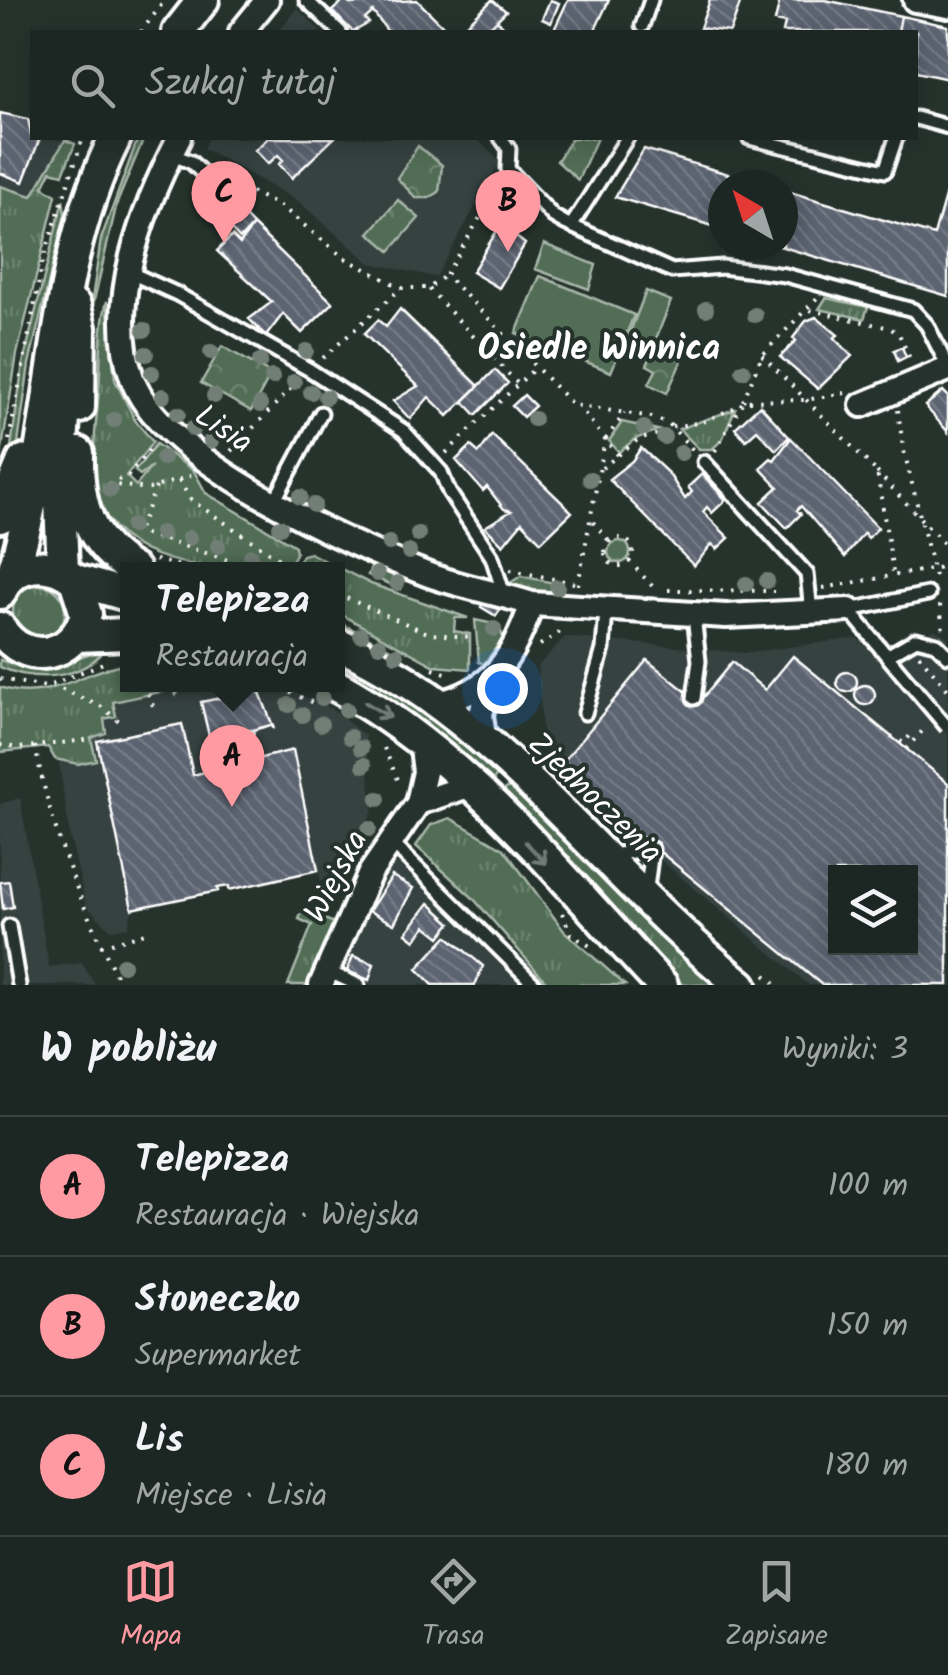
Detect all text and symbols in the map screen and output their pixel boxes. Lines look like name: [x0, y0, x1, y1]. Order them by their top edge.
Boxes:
search box: [30, 30, 918, 140]
text: Szukaj tutaj: [145, 55, 336, 115]
icon: search: [65, 58, 120, 113]
pin: C: [192, 160, 256, 243]
pin: B: [476, 170, 540, 252]
north arrow: [708, 170, 798, 260]
district label: Osiedle Winnica: [478, 322, 720, 378]
street label: Lisia: [183, 392, 263, 468]
popup: [120, 562, 345, 692]
text: Telepizza: [155, 572, 310, 632]
text: Restauracja: [155, 632, 308, 683]
your location: [477, 663, 528, 714]
one-way arrow: [363, 700, 392, 720]
street label: Zjednoczenia: [514, 721, 674, 877]
pin: A: [200, 724, 264, 807]
street label: Wiejska: [291, 821, 383, 933]
one-way arrow: [524, 840, 548, 864]
map controls: [828, 865, 918, 955]
button: layers: [828, 865, 918, 955]
text: W pobliżu: [40, 1017, 216, 1084]
text: Wyniki: 3: [782, 1025, 908, 1076]
text: Telepizza: [135, 1131, 289, 1191]
text: A: [62, 1161, 83, 1212]
text: 100 m: [828, 1161, 908, 1212]
text: Restauracja · Wiejska: [135, 1191, 420, 1242]
text: Słoneczko: [135, 1271, 300, 1331]
text: B: [63, 1301, 82, 1352]
text: 150 m: [826, 1301, 908, 1352]
text: Supermarket: [135, 1331, 301, 1382]
text: Lis: [135, 1411, 183, 1471]
text: C: [63, 1441, 82, 1492]
text: 180 m: [824, 1441, 908, 1492]
text: Miejsce · Lisia: [135, 1471, 327, 1522]
tab: Mapa: [120, 1554, 182, 1659]
tab: Trasa: [422, 1554, 485, 1659]
tab: Zapisane: [725, 1554, 828, 1659]

